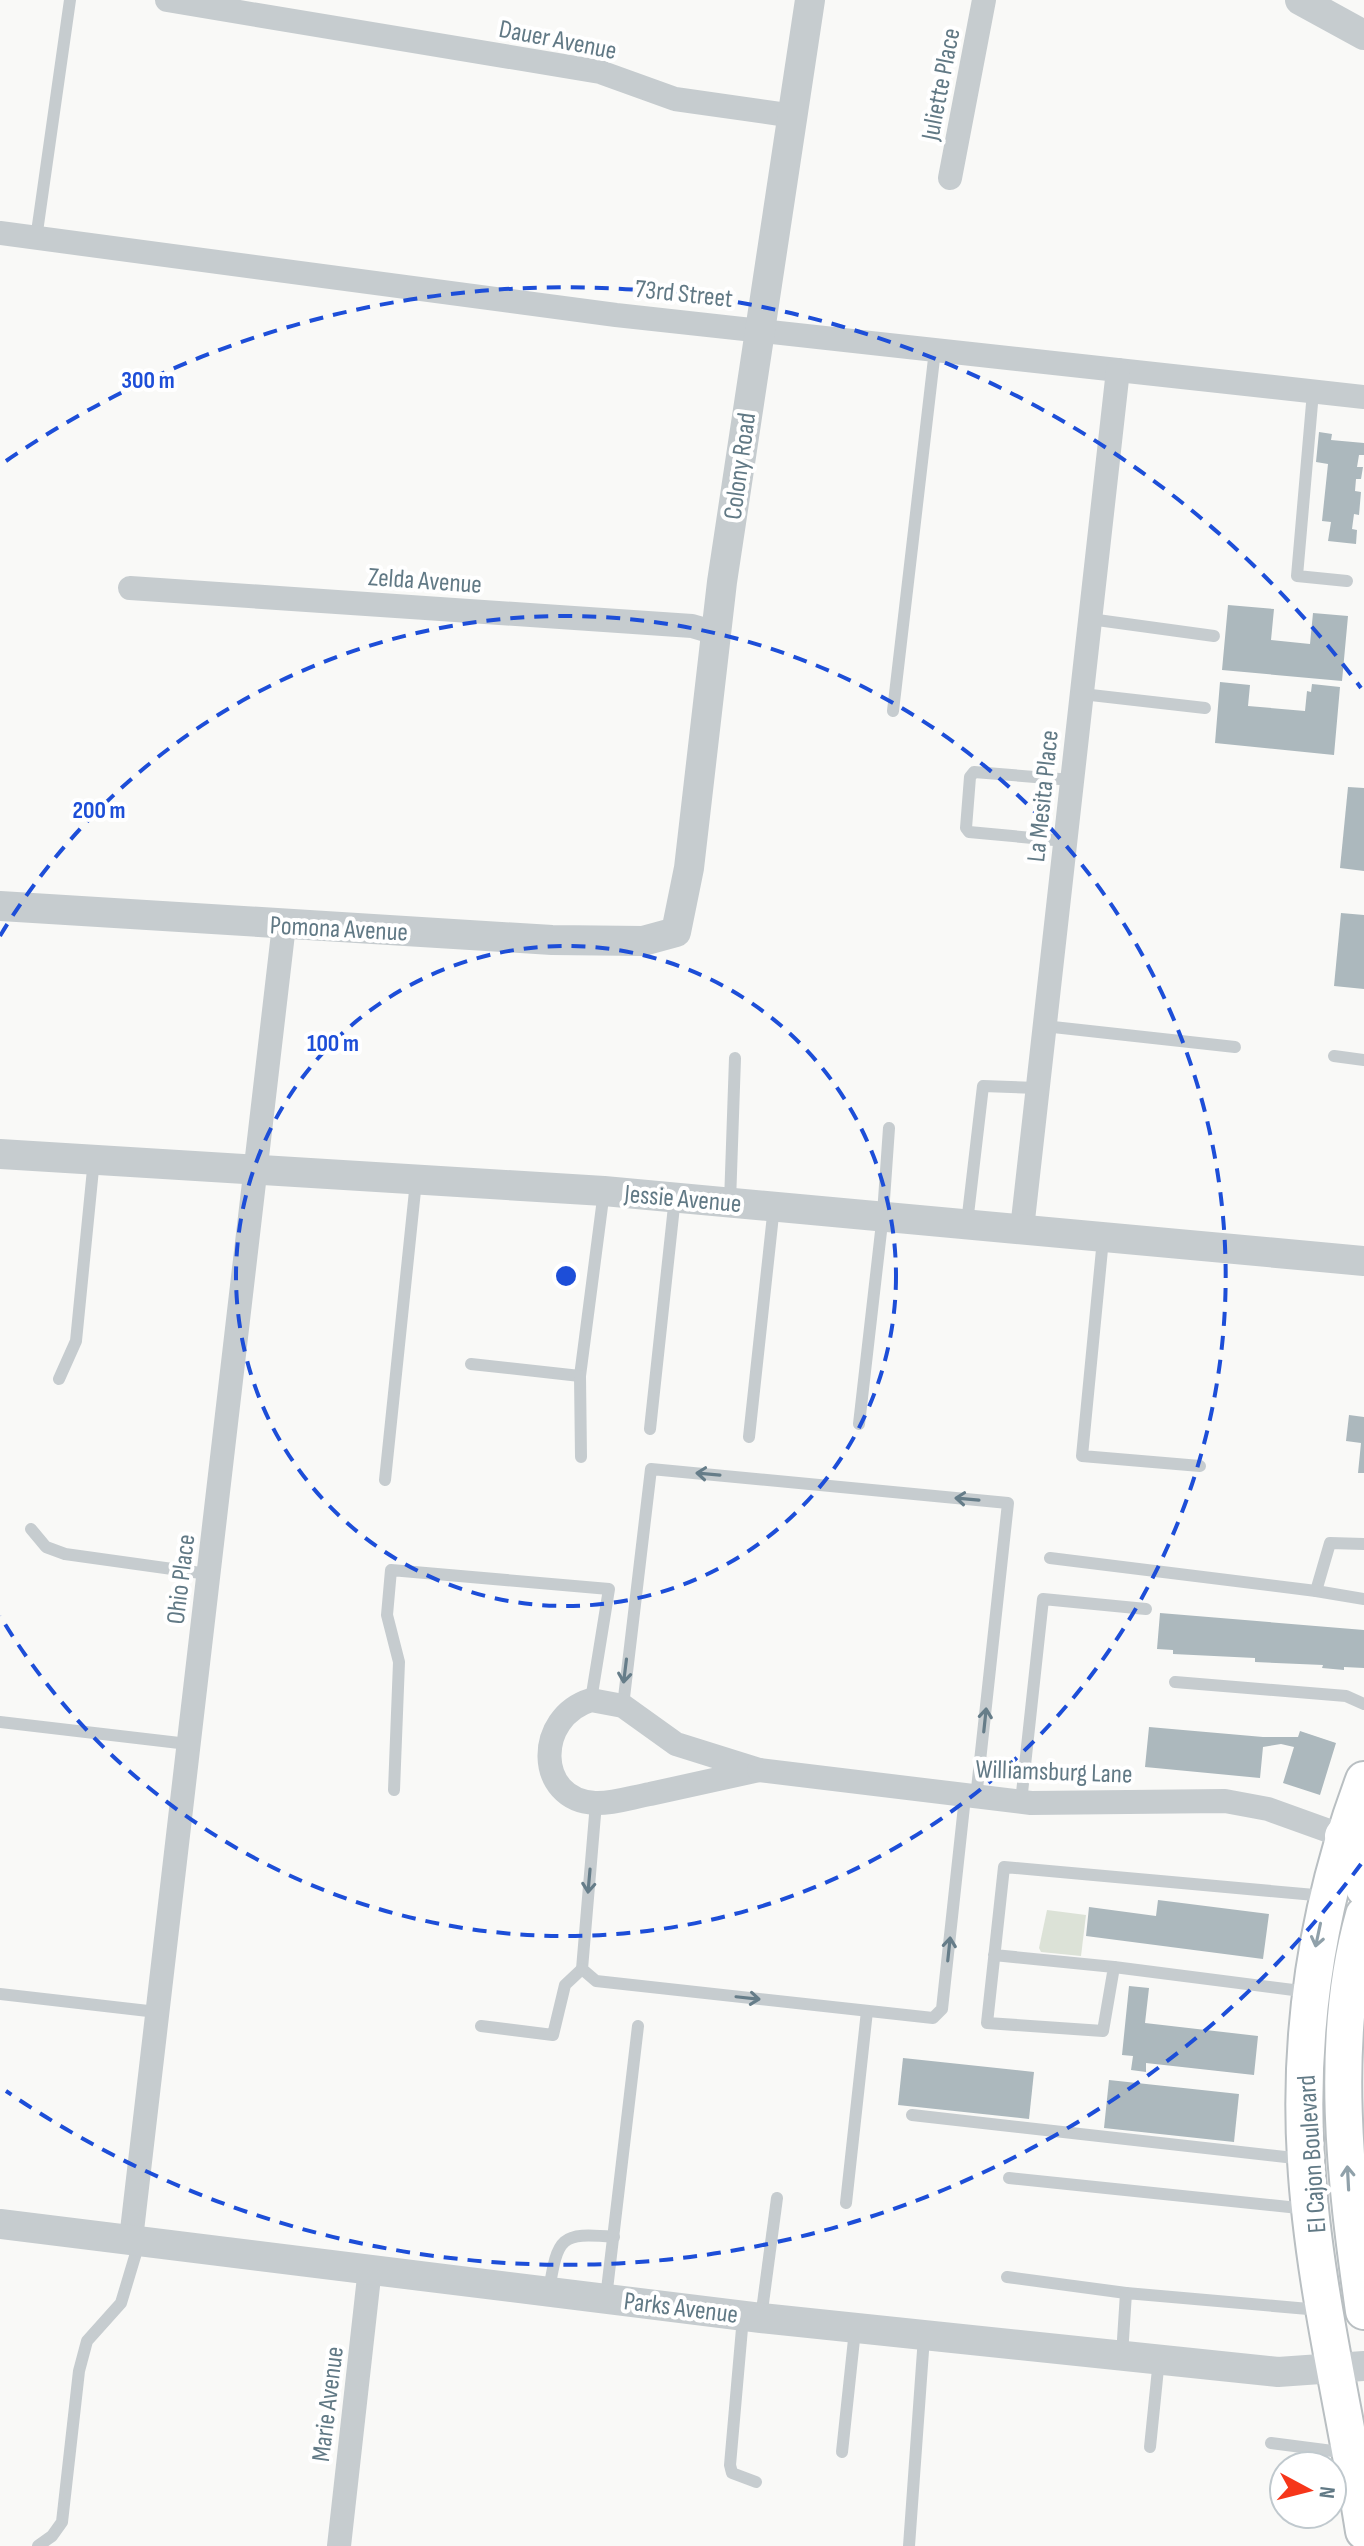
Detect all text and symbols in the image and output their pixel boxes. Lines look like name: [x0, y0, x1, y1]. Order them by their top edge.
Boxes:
street label: Dauer Avenue: [496, 14, 619, 67]
street label: Juliette Place: [915, 26, 968, 144]
street label: 73rd Street: [633, 274, 734, 315]
text: 300 m: [121, 366, 175, 395]
street label: Colony Road: [718, 411, 763, 522]
street label: Zelda Avenue: [367, 562, 483, 601]
street label: La Mesita Place: [1021, 729, 1066, 864]
text: 200 m: [72, 796, 126, 825]
street label: Pomona Avenue: [269, 910, 409, 949]
text: 100 m: [307, 1029, 359, 1058]
street label: Jessie Avenue: [622, 1179, 743, 1220]
centre of rings: [552, 1262, 580, 1290]
one-way arrow: [695, 1467, 722, 1482]
one-way arrow: [954, 1491, 981, 1506]
street label: Ohio Place: [161, 1532, 202, 1626]
one-way arrow: [617, 1658, 632, 1683]
one-way arrow: [977, 1707, 992, 1734]
street label: Williamsburg Lane: [975, 1754, 1133, 1791]
one-way arrow: [581, 1867, 596, 1894]
one-way arrow: [1310, 1922, 1325, 1947]
one-way arrow: [941, 1936, 956, 1962]
one-way arrow: [734, 1990, 761, 2005]
street label: El Cajon Boulevard: [1292, 2074, 1333, 2234]
one-way arrow: [1341, 2165, 1356, 2192]
street label: Parks Avenue: [622, 2286, 740, 2331]
street label: Marie Avenue: [306, 2345, 351, 2464]
north arrow: [1268, 2450, 1348, 2530]
text: N: [1312, 2485, 1340, 2500]

